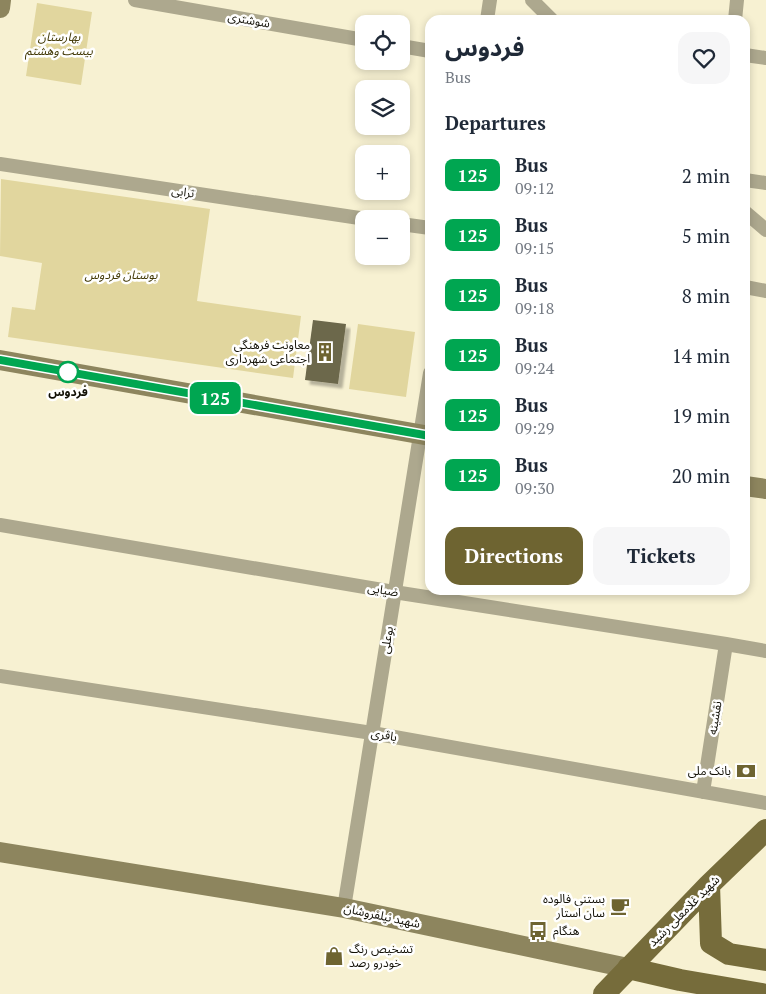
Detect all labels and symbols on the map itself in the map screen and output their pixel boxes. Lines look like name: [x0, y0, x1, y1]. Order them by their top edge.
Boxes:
street label: شوشتری: [227, 8, 271, 31]
park label: بهارستان بیست وهشتم: [24, 29, 94, 60]
street label: ترابی: [171, 182, 196, 201]
park label: بوستان فردوس: [85, 267, 158, 282]
place label: معاونت فرهنگی اجتماعی شهرداری: [225, 337, 310, 366]
building icon: معاونت فرهنگی اجتماعی شهرداری: [314, 341, 336, 363]
marker: فردوس: [57, 361, 79, 383]
line badge: 125: [186, 382, 244, 414]
place label: فردوس: [48, 384, 88, 399]
street label: ضیایی: [366, 580, 400, 599]
street label: بوعلی: [377, 625, 396, 655]
street label: نقشینه: [704, 700, 725, 736]
street label: باقری: [370, 725, 398, 744]
bank icon: بانک ملی: [735, 760, 757, 782]
place label: بانک ملی: [688, 763, 731, 778]
street label: شهید غلامعلی رشید: [645, 872, 722, 949]
place label: بستنی فالوده سان استار: [543, 891, 605, 920]
cafe icon: بستنی فالوده سان استار: [609, 895, 631, 917]
street label: شهید نیلفروشان: [343, 900, 422, 931]
bus stop icon: هنگام: [527, 920, 549, 942]
place label: هنگام: [553, 923, 580, 940]
place label: تشخیص رنگ خودرو رصد: [349, 941, 413, 970]
shop icon: تشخیص رنگ خودرو رصد: [323, 945, 345, 967]

